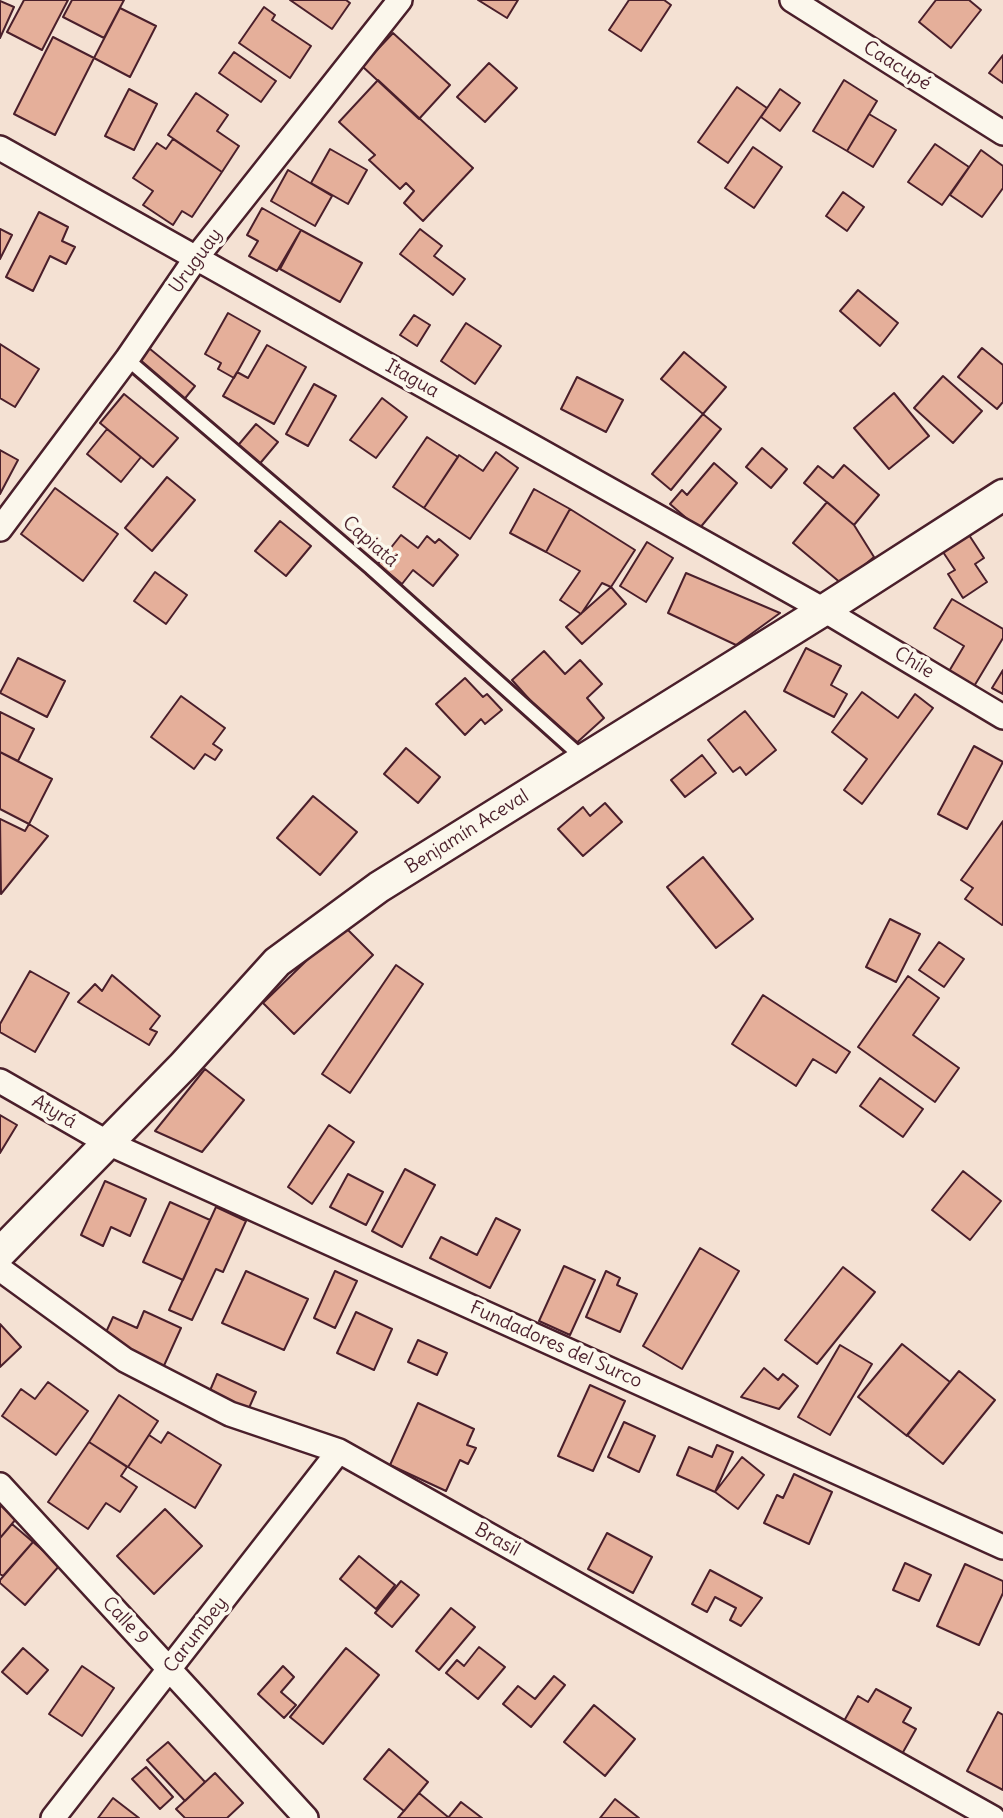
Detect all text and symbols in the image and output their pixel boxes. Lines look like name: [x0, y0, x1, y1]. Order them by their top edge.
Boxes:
street label: Caacupé: [859, 36, 935, 96]
street label: Uruguay: [165, 224, 227, 298]
street label: Itagua: [381, 355, 443, 403]
street label: Capiatá: [337, 512, 403, 572]
street label: Chile: [890, 642, 938, 684]
street label: Benjamín Aceval: [401, 785, 533, 879]
street label: Atyrá: [28, 1090, 80, 1134]
street label: Fundadores del Surco: [466, 1297, 646, 1393]
street label: Brasil: [470, 1518, 524, 1562]
street label: Calle 9: [97, 1592, 153, 1650]
street label: Carumbey: [159, 1592, 233, 1678]

